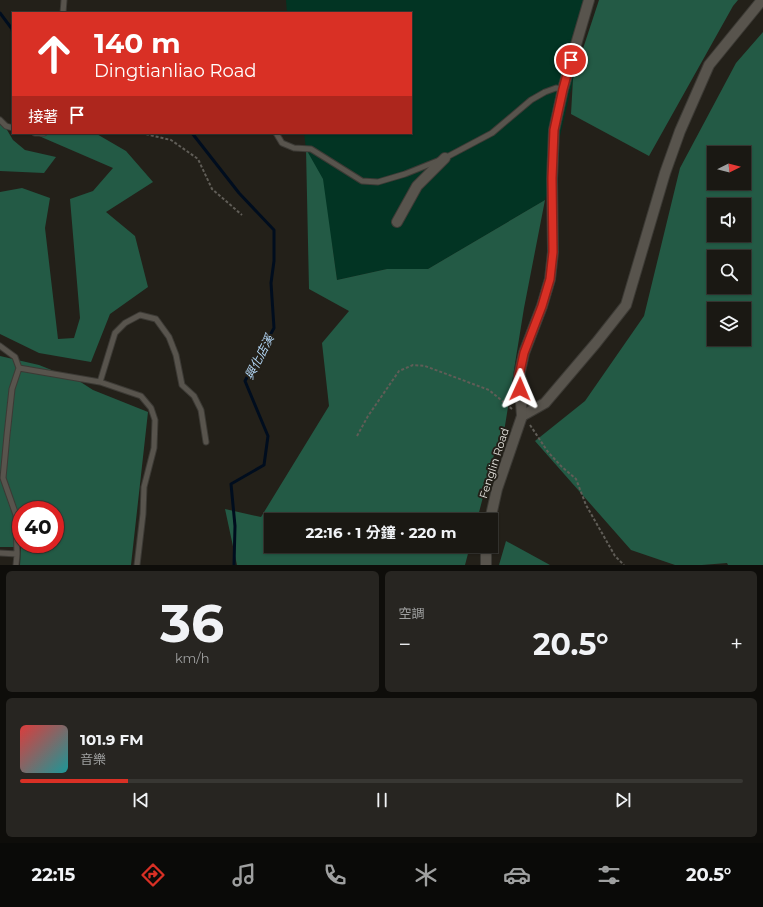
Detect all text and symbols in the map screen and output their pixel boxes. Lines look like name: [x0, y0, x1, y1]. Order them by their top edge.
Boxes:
text: 140 m: [94, 26, 181, 60]
icon: ahead: [28, 28, 80, 80]
pin: [554, 43, 588, 77]
icon: arrive: [560, 49, 582, 71]
text: Dingtianliao Road: [94, 60, 257, 82]
icon: arrive: [66, 104, 88, 126]
text: 接著: [28, 107, 58, 126]
north arrow: [707, 146, 751, 190]
map controls: [707, 146, 751, 346]
button: sound: [707, 198, 751, 242]
button: search: [707, 250, 751, 294]
button: layers: [707, 302, 751, 346]
water label: 興化店溪: [241, 330, 277, 382]
position arrow: [499, 368, 541, 410]
street label: Fenglin Road: [476, 426, 512, 500]
speed limit sign: 40: [12, 501, 64, 553]
text: 22:16 · 1 分鐘 · 220 m: [305, 523, 457, 542]
text: 36: [160, 592, 224, 655]
text: 空調: [399, 605, 425, 621]
text: 20.5°: [533, 626, 609, 663]
text: −: [399, 631, 411, 658]
text: +: [730, 631, 743, 658]
text: km/h: [175, 650, 210, 666]
text: 101.9 FM: [80, 730, 144, 749]
text: 音樂: [80, 751, 106, 767]
icon: previous: [130, 789, 152, 811]
icon: pause: [371, 789, 393, 811]
icon: next: [612, 789, 634, 811]
icon: directions: [139, 861, 167, 889]
icon: music: [230, 861, 258, 889]
icon: phone: [321, 861, 349, 889]
icon: climate: [412, 861, 440, 889]
icon: car: [503, 861, 531, 889]
icon: filters: [595, 861, 623, 889]
text: 22:15: [32, 864, 75, 886]
text: 20.5°: [686, 864, 731, 886]

